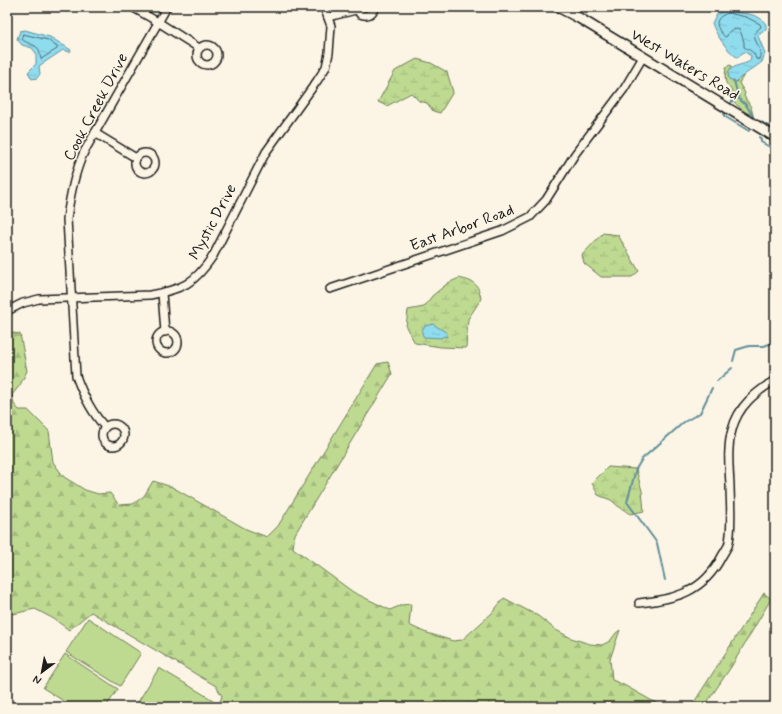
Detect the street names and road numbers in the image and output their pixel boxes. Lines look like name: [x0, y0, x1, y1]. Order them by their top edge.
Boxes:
street label: West Waters Road: [627, 24, 743, 106]
street label: Cook Creek Drive: [59, 49, 133, 165]
street label: Mystic Drive: [184, 180, 242, 264]
street label: East Arbor Road: [407, 199, 517, 257]

